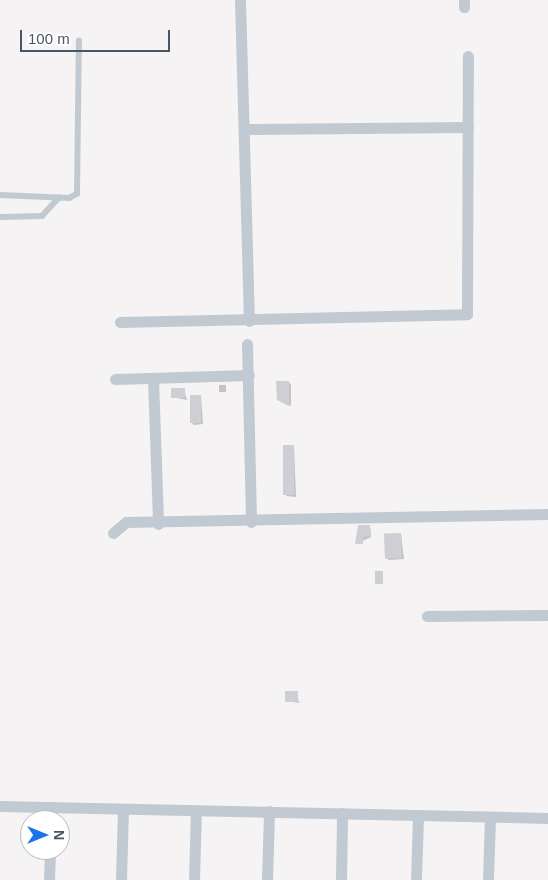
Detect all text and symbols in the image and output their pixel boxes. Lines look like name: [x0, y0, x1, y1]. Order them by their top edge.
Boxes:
scale bar: [22, 20, 172, 52]
text: 100 m: [28, 30, 70, 47]
north arrow: [20, 810, 70, 860]
text: N: [51, 830, 67, 840]

